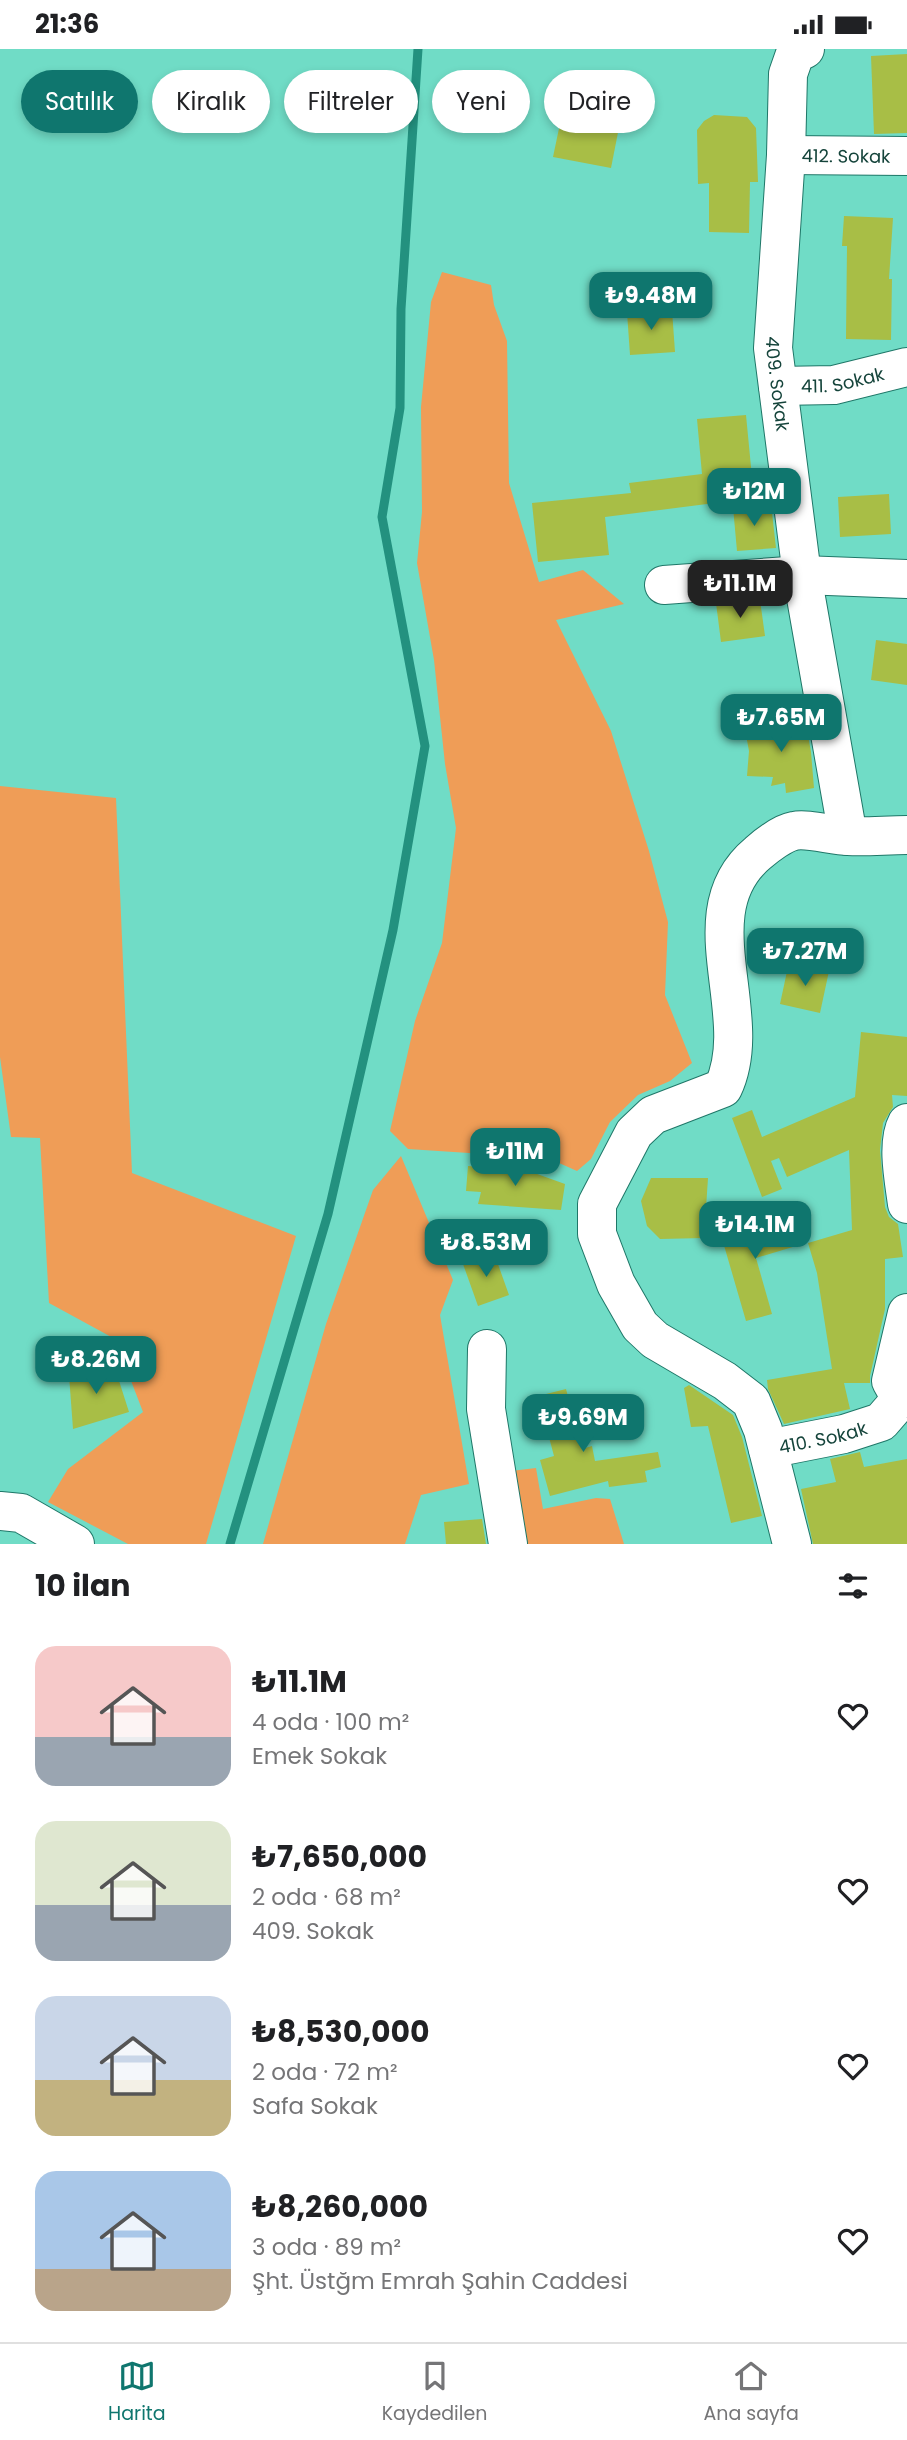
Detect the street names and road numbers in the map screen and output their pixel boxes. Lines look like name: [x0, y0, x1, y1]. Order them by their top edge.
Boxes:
street label: 412. Sokak: [801, 143, 891, 168]
street label: 409. Sokak: [761, 336, 796, 433]
street label: 411. Sokak: [801, 360, 887, 398]
street label: 410. Sokak: [776, 1415, 871, 1459]

